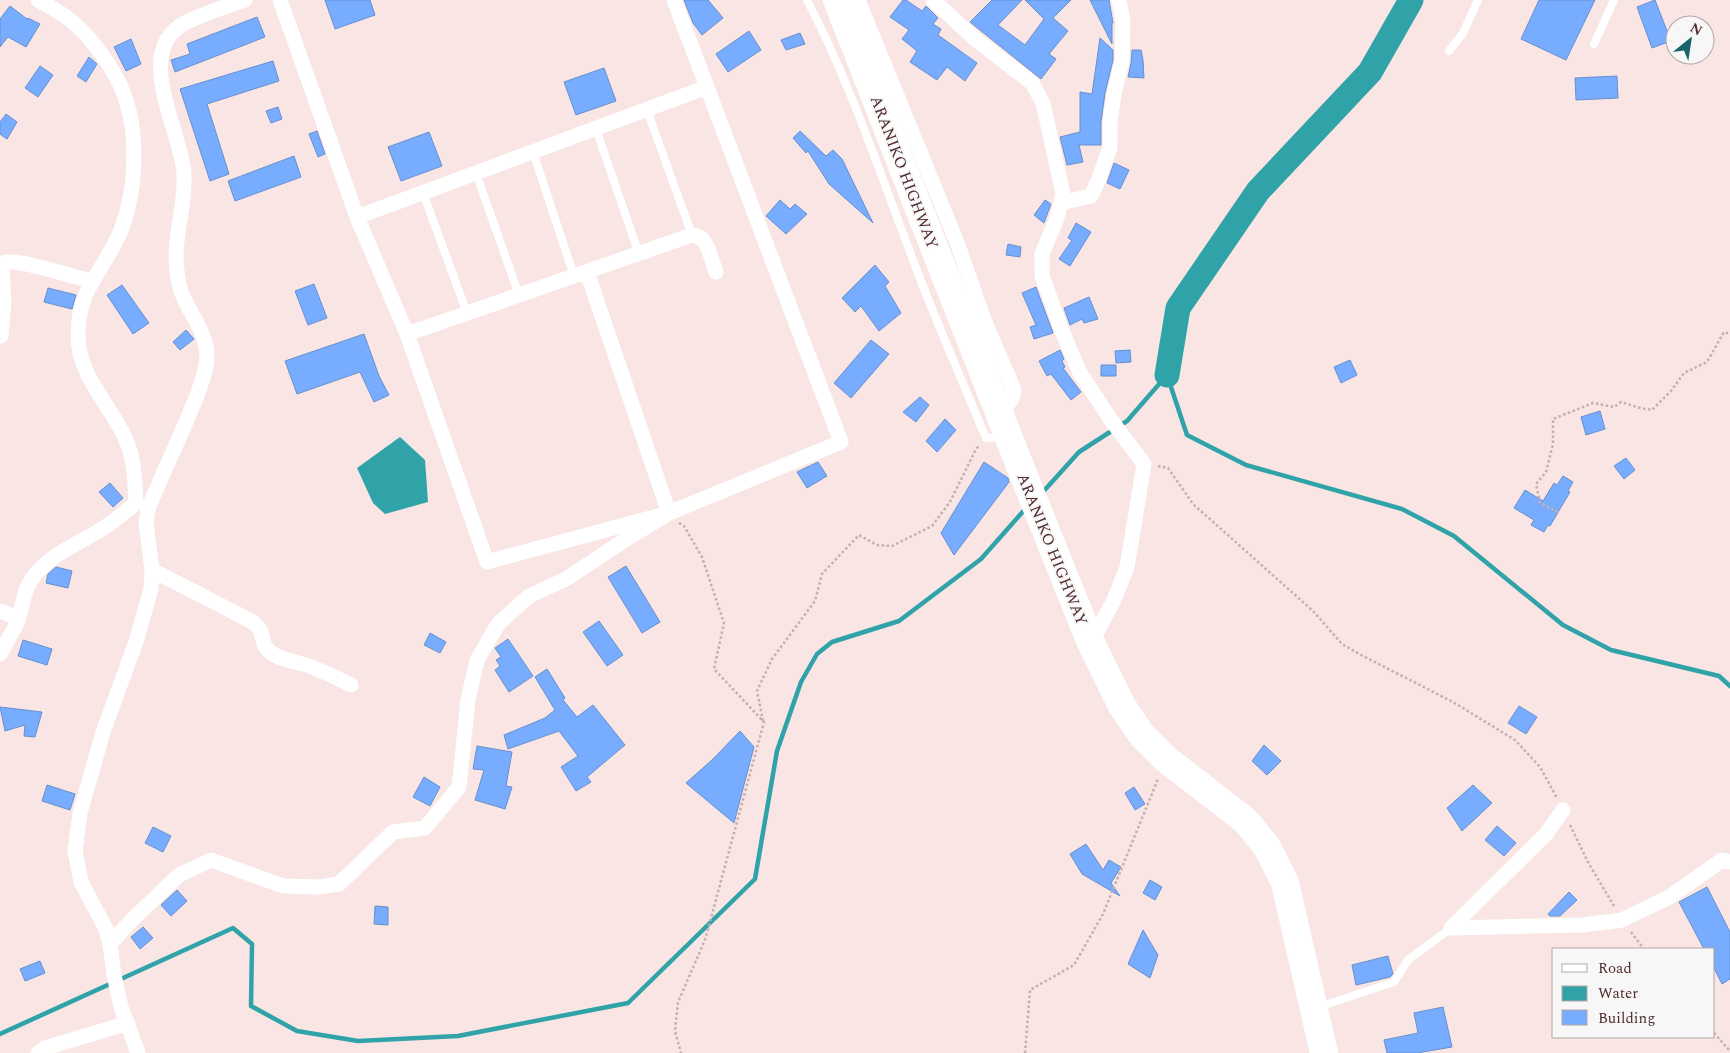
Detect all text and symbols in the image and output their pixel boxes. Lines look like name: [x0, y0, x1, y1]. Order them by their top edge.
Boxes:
north arrow: [1665, 15, 1715, 65]
text: N: [1686, 17, 1706, 41]
street label: ARANIKO HIGHWAY: [864, 92, 944, 253]
street label: ARANIKO HIGHWAY: [1010, 469, 1094, 629]
legend: [1552, 948, 1715, 1038]
text: Road: [1598, 957, 1632, 980]
text: Water: [1598, 982, 1638, 1005]
text: Building: [1598, 1007, 1655, 1030]

